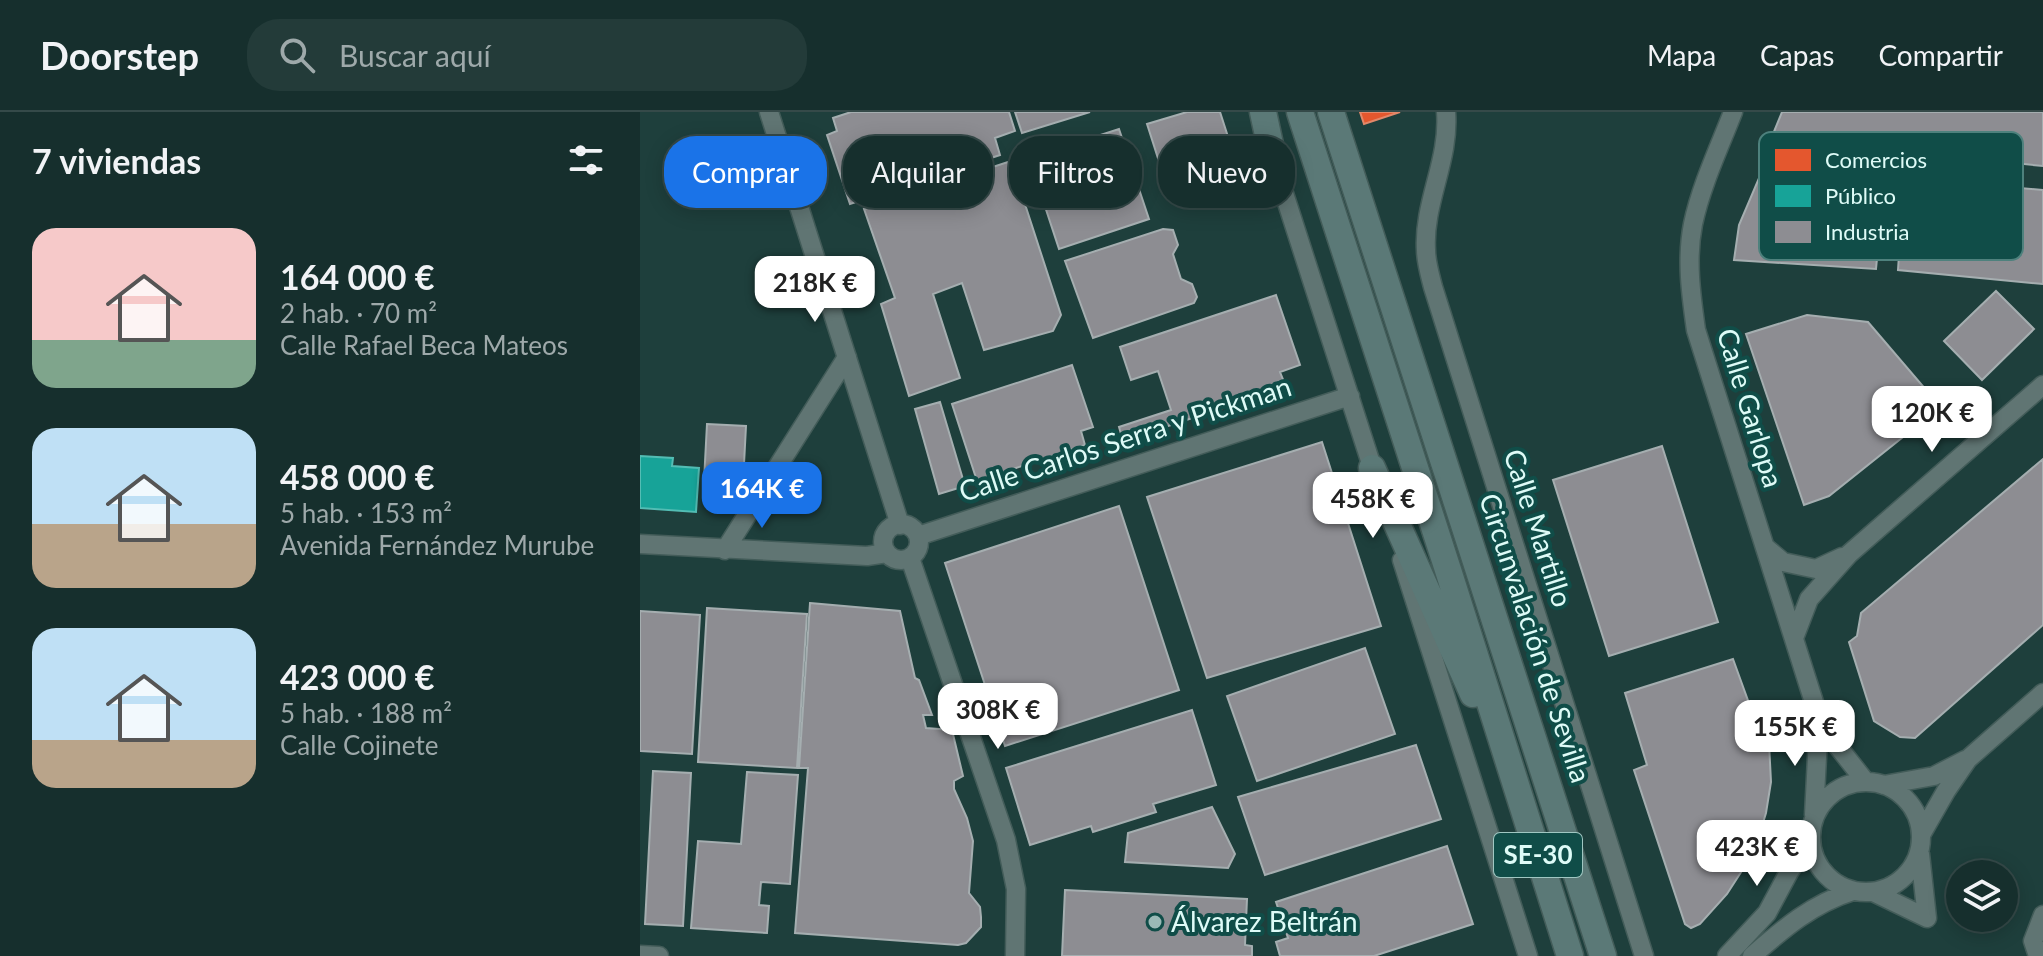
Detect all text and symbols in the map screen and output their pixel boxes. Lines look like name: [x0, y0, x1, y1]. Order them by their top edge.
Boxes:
search box: [247, 19, 807, 91]
text: Doorstep: [40, 32, 199, 78]
icon: search: [275, 33, 319, 77]
text: Buscar aquí: [339, 37, 491, 73]
text: Mapa: [1647, 38, 1716, 72]
text: Capas: [1760, 38, 1834, 72]
text: Compartir: [1878, 38, 2003, 72]
legend: [1759, 132, 2023, 260]
chip: Comprar: [664, 136, 827, 208]
chip: Alquilar: [843, 136, 993, 208]
chip: Filtros: [1009, 136, 1142, 208]
chip: Nuevo: [1158, 136, 1295, 208]
icon: filters: [564, 138, 608, 182]
text: 7 viviendas: [32, 140, 201, 181]
text: Comercios: [1825, 146, 1927, 173]
text: Público: [1825, 182, 1896, 209]
text: Industria: [1825, 218, 1910, 245]
text: 164 000 €: [280, 256, 435, 297]
pin: 218K €: [750, 256, 880, 324]
icon: home: [96, 260, 192, 356]
text: 218K €: [773, 266, 857, 298]
text: 2 hab. · 70 m²: [280, 297, 437, 329]
street label: Calle Garlopa: [1711, 324, 1791, 491]
text: Calle Rafael Beca Mateos: [280, 329, 568, 361]
street label: Calle Carlos Serra y Pickman: [954, 368, 1295, 508]
pin: 120K €: [1867, 386, 1997, 454]
text: 120K €: [1890, 396, 1974, 428]
street label: Calle Martillo: [1497, 445, 1580, 611]
text: 458 000 €: [280, 456, 435, 497]
icon: home: [96, 460, 192, 556]
pin: 164K €: [697, 462, 827, 530]
text: 164K €: [720, 472, 804, 504]
pin: 458K €: [1308, 472, 1438, 540]
text: 458K €: [1331, 482, 1415, 514]
street label: Circunvalación de Sevilla: [1473, 489, 1599, 787]
text: 5 hab. · 153 m²: [280, 497, 452, 529]
text: Avenida Fernández Murube: [280, 529, 594, 561]
text: 423 000 €: [280, 656, 435, 697]
icon: home: [96, 660, 192, 756]
pin: 308K €: [933, 683, 1063, 751]
text: 308K €: [956, 693, 1040, 725]
text: 5 hab. · 188 m²: [280, 697, 452, 729]
pin: 155K €: [1730, 700, 1860, 768]
text: 155K €: [1753, 710, 1837, 742]
text: Calle Cojinete: [280, 729, 438, 761]
pin: 423K €: [1692, 820, 1822, 888]
text: 423K €: [1715, 830, 1799, 862]
road number: SE-30: [1494, 833, 1582, 877]
map controls: [1946, 860, 2018, 932]
button: layers: [1946, 860, 2018, 932]
place label: Álvarez Beltrán: [1171, 904, 1358, 938]
marker: Álvarez Beltrán: [1146, 913, 1164, 931]

